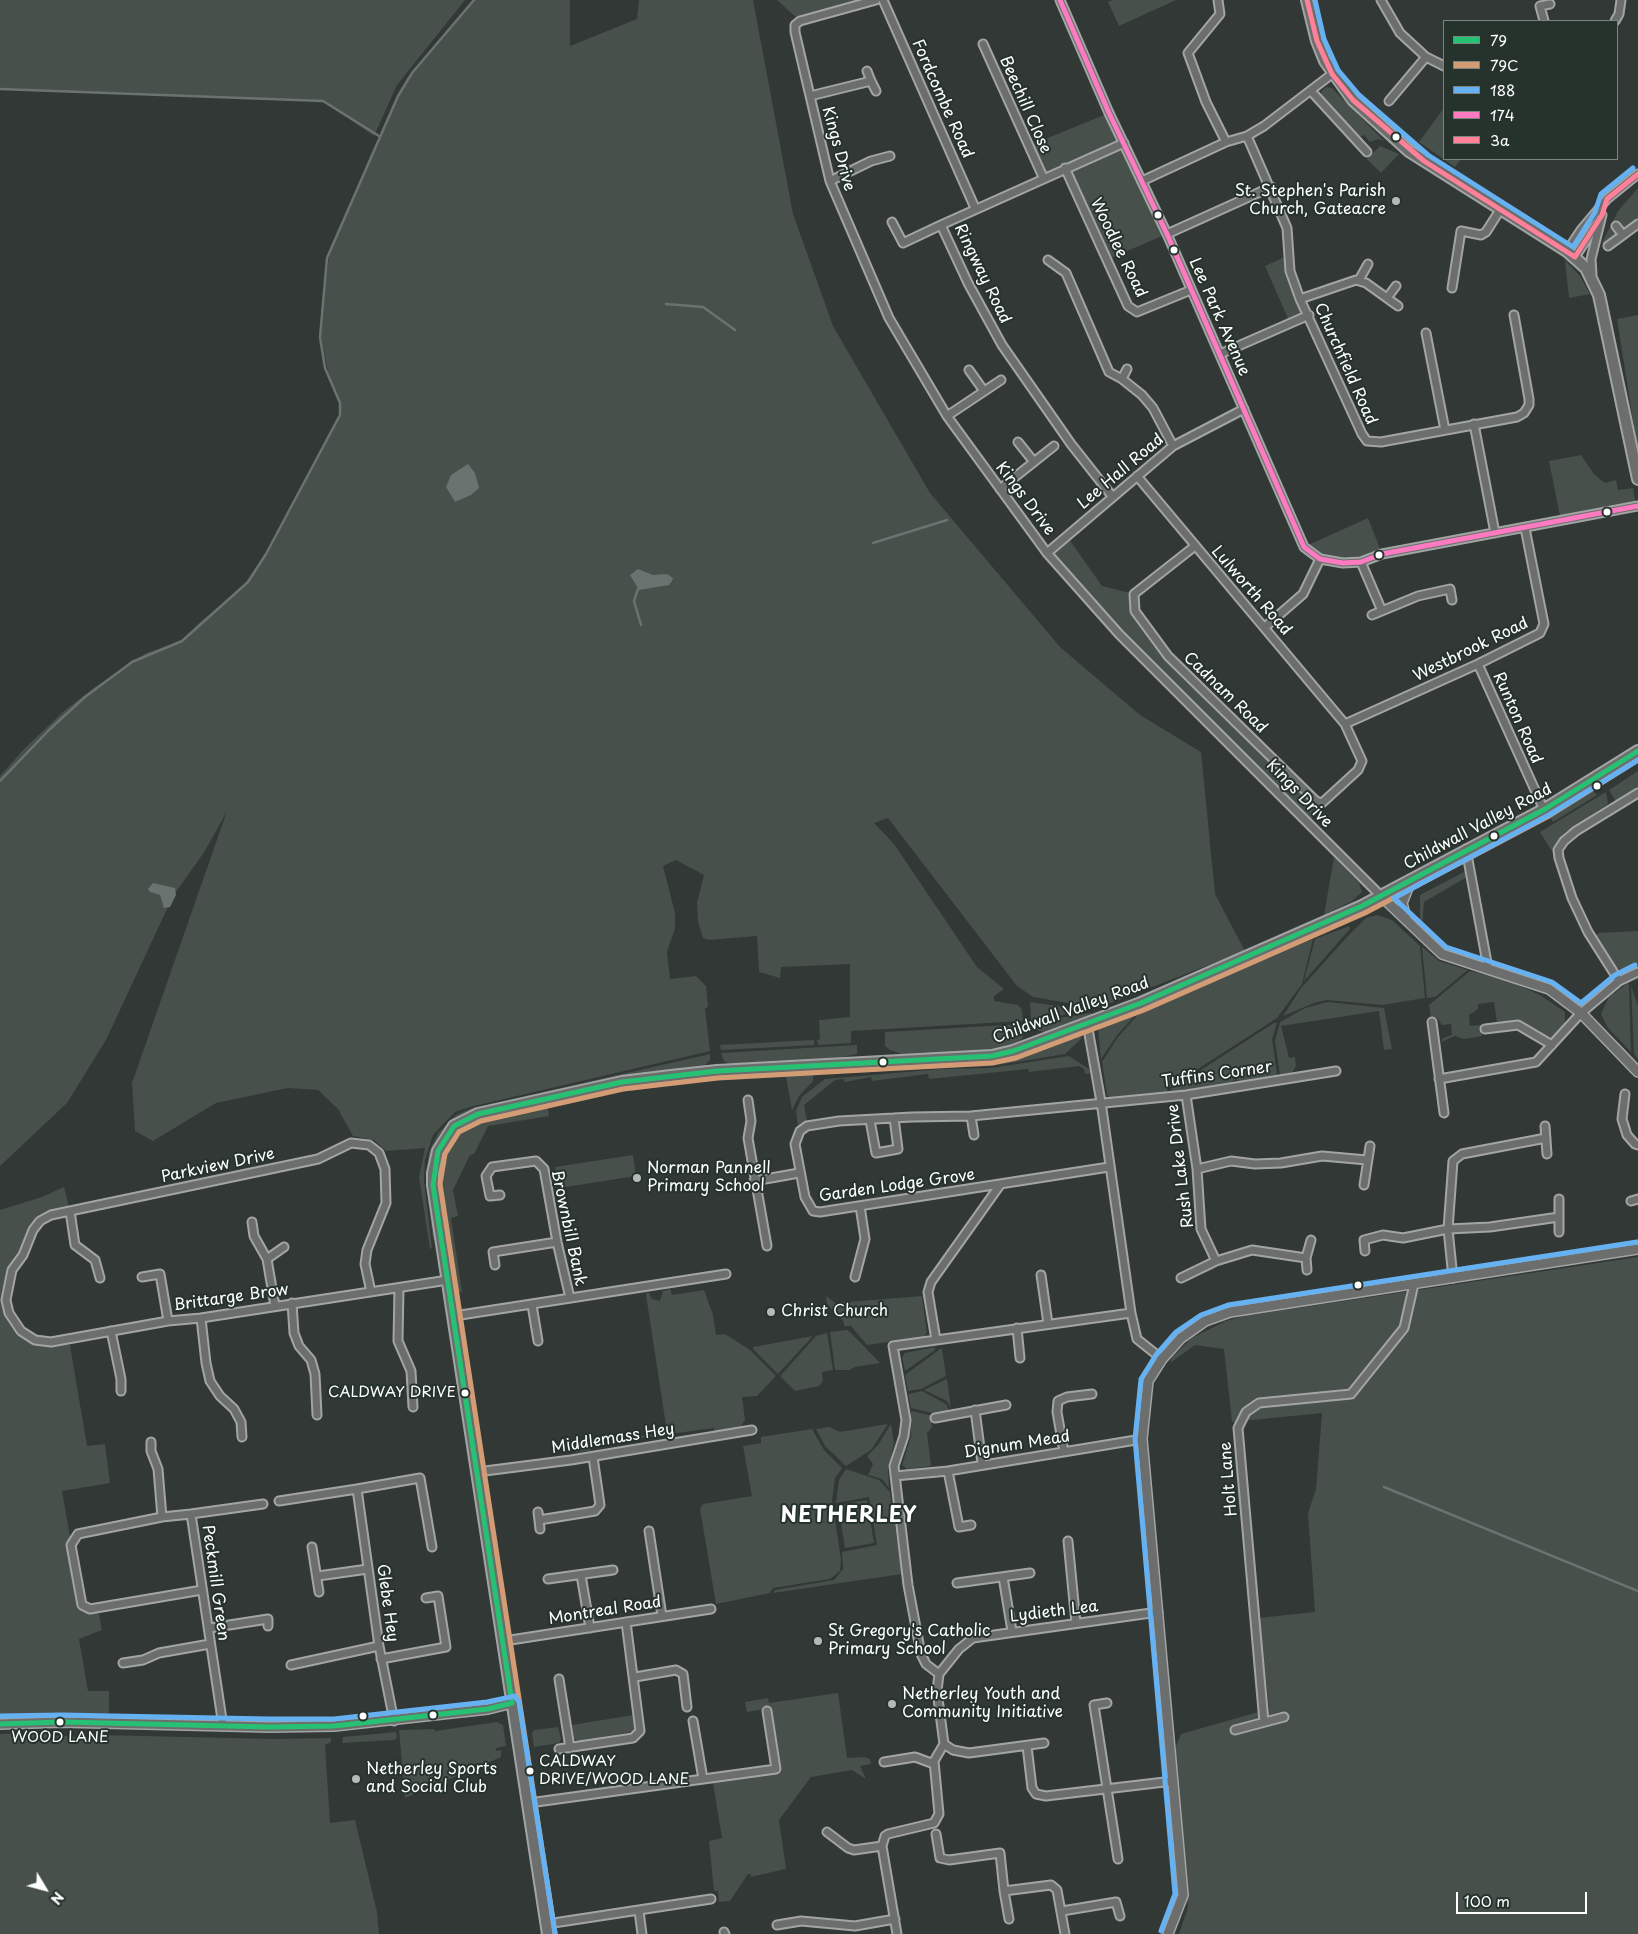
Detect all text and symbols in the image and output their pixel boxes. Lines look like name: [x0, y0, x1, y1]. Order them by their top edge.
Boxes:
legend: [1443, 20, 1618, 160]
text: 79: [1490, 28, 1507, 51]
street label: Fordcombe Road: [907, 37, 977, 161]
street label: Beechill Close: [995, 53, 1055, 157]
text: 79C: [1490, 53, 1519, 76]
text: 188: [1490, 78, 1515, 101]
text: 174: [1490, 103, 1515, 126]
street label: Kings Drive: [817, 105, 859, 193]
text: 3a: [1490, 128, 1509, 151]
unlabelled marker: [1391, 132, 1401, 142]
place label: St. Stephen's Parish Church, Gateacre: [1235, 182, 1386, 220]
street label: Woodlee Road: [1086, 195, 1150, 301]
marker: St. Stephen's Parish Church, Gateacre: [1390, 195, 1402, 207]
unlabelled marker: [1153, 210, 1163, 220]
street label: Ringway Road: [950, 221, 1014, 327]
unlabelled marker: [1169, 245, 1179, 255]
street label: Lee Park Avenue: [1184, 255, 1254, 379]
street label: Churchfield Road: [1310, 300, 1380, 428]
street label: Lee Hall Road: [1074, 430, 1168, 514]
street label: Kings Drive: [991, 459, 1059, 539]
unlabelled marker: [1602, 507, 1612, 517]
street label: Lulworth Road: [1207, 542, 1295, 640]
unlabelled marker: [1374, 550, 1384, 560]
street label: Westbrook Road: [1410, 614, 1532, 686]
street label: Cadnam Road: [1179, 648, 1271, 738]
street label: Runton Road: [1488, 669, 1546, 767]
street label: Kings Drive: [1262, 756, 1336, 832]
street label: Childwall Valley Road: [1401, 780, 1555, 874]
unlabelled marker: [1592, 781, 1602, 791]
unlabelled marker: [1489, 831, 1499, 841]
street label: Childwall Valley Road: [990, 974, 1152, 1048]
unlabelled marker: [878, 1057, 888, 1067]
street label: Tuffins Corner: [1160, 1058, 1274, 1092]
street label: Rush Lake Drive: [1164, 1103, 1198, 1229]
street label: Parkview Drive: [160, 1145, 276, 1187]
place label: Norman Pannell Primary School: [647, 1159, 771, 1197]
street label: Garden Lodge Grove: [818, 1166, 976, 1206]
street label: Brownbill Bank: [546, 1168, 590, 1288]
marker: Norman Pannell Primary School: [631, 1172, 643, 1184]
street label: Brittarge Brow: [172, 1280, 290, 1316]
unlabelled marker: [1353, 1280, 1363, 1290]
place label: Christ Church: [781, 1302, 888, 1322]
marker: Christ Church: [765, 1306, 777, 1318]
place label: CALDWAY DRIVE: [328, 1384, 456, 1402]
marker: CALDWAY DRIVE: [460, 1388, 470, 1398]
street label: Middlemass Hey: [550, 1420, 676, 1458]
street label: Dignum Mead: [963, 1427, 1071, 1463]
street label: Holt Lane: [1216, 1441, 1242, 1517]
district label: NETHERLEY: [781, 1503, 917, 1529]
street label: Peckmill Green: [197, 1524, 233, 1642]
street label: Glebe Hey: [372, 1563, 402, 1643]
street label: Montreal Road: [547, 1593, 663, 1629]
street label: Lydieth Lea: [1009, 1597, 1099, 1627]
place label: St Gregory's Catholic Primary School: [828, 1622, 990, 1660]
marker: St Gregory's Catholic Primary School: [812, 1635, 824, 1647]
place label: Netherley Youth and Community Initiative: [902, 1685, 1063, 1723]
marker: Netherley Youth and Community Initiative: [886, 1698, 898, 1710]
unlabelled marker: [428, 1710, 438, 1720]
unlabelled marker: [358, 1711, 368, 1721]
marker: WOOD LANE: [55, 1717, 65, 1727]
place label: WOOD LANE: [11, 1729, 109, 1747]
place label: CALDWAY DRIVE/WOOD LANE: [539, 1753, 689, 1788]
place label: Netherley Sports and Social Club: [366, 1760, 497, 1798]
marker: CALDWAY DRIVE/WOOD LANE: [525, 1766, 535, 1776]
marker: Netherley Sports and Social Club: [350, 1773, 362, 1785]
north arrow: [20, 1864, 70, 1914]
scale bar: [1458, 1882, 1589, 1914]
text: N: [46, 1888, 69, 1909]
text: 100 m: [1464, 1889, 1510, 1912]

